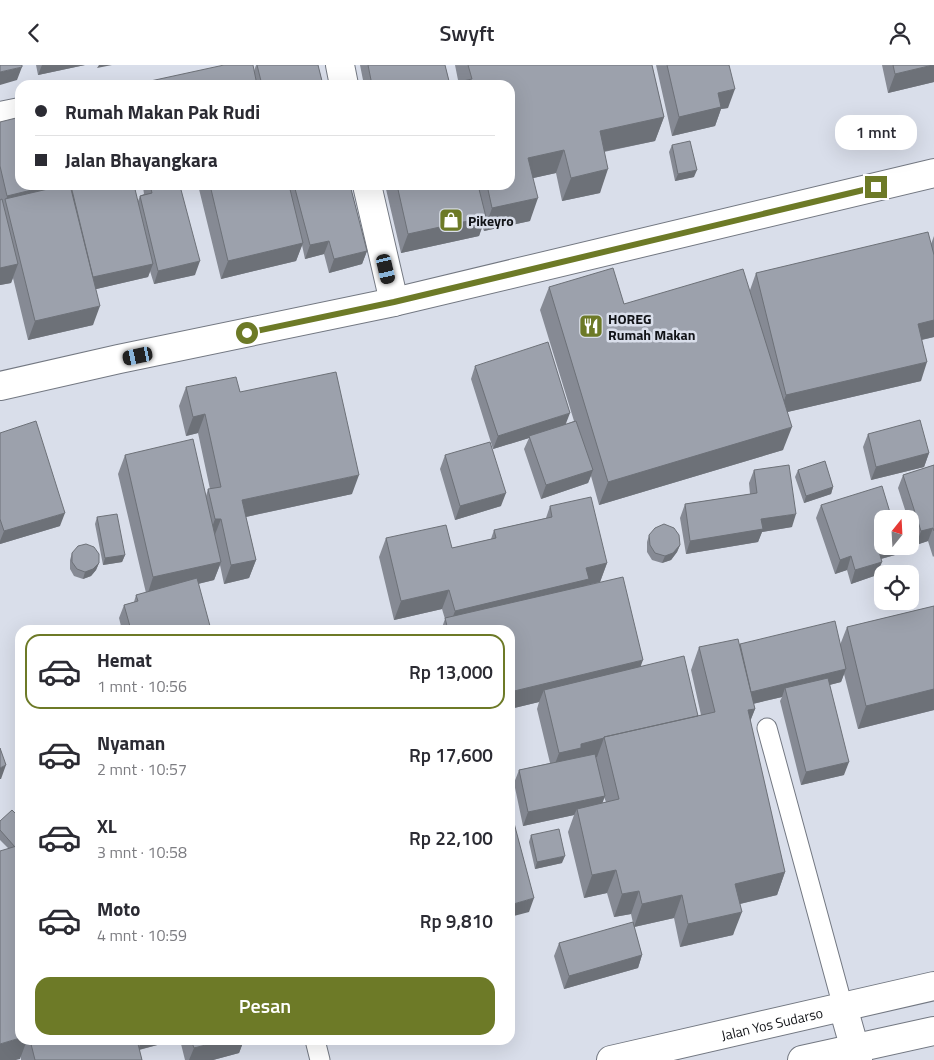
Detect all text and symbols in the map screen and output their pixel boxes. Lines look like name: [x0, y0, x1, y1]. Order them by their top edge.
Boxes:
text: Swyft: [440, 16, 494, 50]
icon: back: [20, 19, 48, 47]
icon: person: [886, 19, 914, 47]
text: Rumah Makan Pak Rudi: [65, 97, 260, 126]
callout: 1 mnt: [835, 114, 917, 149]
text: 1 mnt: [856, 120, 896, 144]
text: Jalan Bhayangkara: [65, 145, 218, 174]
route end: [865, 176, 887, 198]
shop icon: Pikeyro: [438, 207, 464, 233]
place label: Pikeyro: [468, 210, 514, 231]
car: [375, 253, 396, 285]
place label: HOREG Rumah Makan: [608, 308, 695, 345]
restaurant icon: HOREG Rumah Makan: [578, 313, 604, 339]
route start: [236, 322, 258, 344]
car: [121, 346, 154, 366]
north arrow: [874, 510, 919, 555]
map controls: [874, 510, 919, 610]
button: locate: [874, 565, 919, 610]
text: Hemat: [97, 645, 152, 674]
icon: car: [37, 649, 82, 694]
text: Rp 13,000: [409, 657, 493, 686]
text: 1 mnt · 10:56: [97, 674, 187, 698]
text: Nyaman: [97, 728, 165, 757]
icon: car: [37, 732, 82, 777]
text: Rp 17,600: [409, 740, 493, 769]
text: 2 mnt · 10:57: [97, 757, 187, 781]
text: XL: [97, 811, 117, 840]
icon: car: [37, 815, 82, 860]
text: Rp 22,100: [409, 823, 493, 852]
text: 3 mnt · 10:58: [97, 840, 187, 864]
text: Moto: [97, 894, 140, 923]
icon: car: [37, 898, 82, 943]
text: Rp 9,810: [420, 906, 493, 935]
text: 4 mnt · 10:59: [97, 923, 187, 947]
button: Pesan: [35, 977, 495, 1035]
street label: Jalan Yos Sudarso: [719, 1001, 825, 1045]

